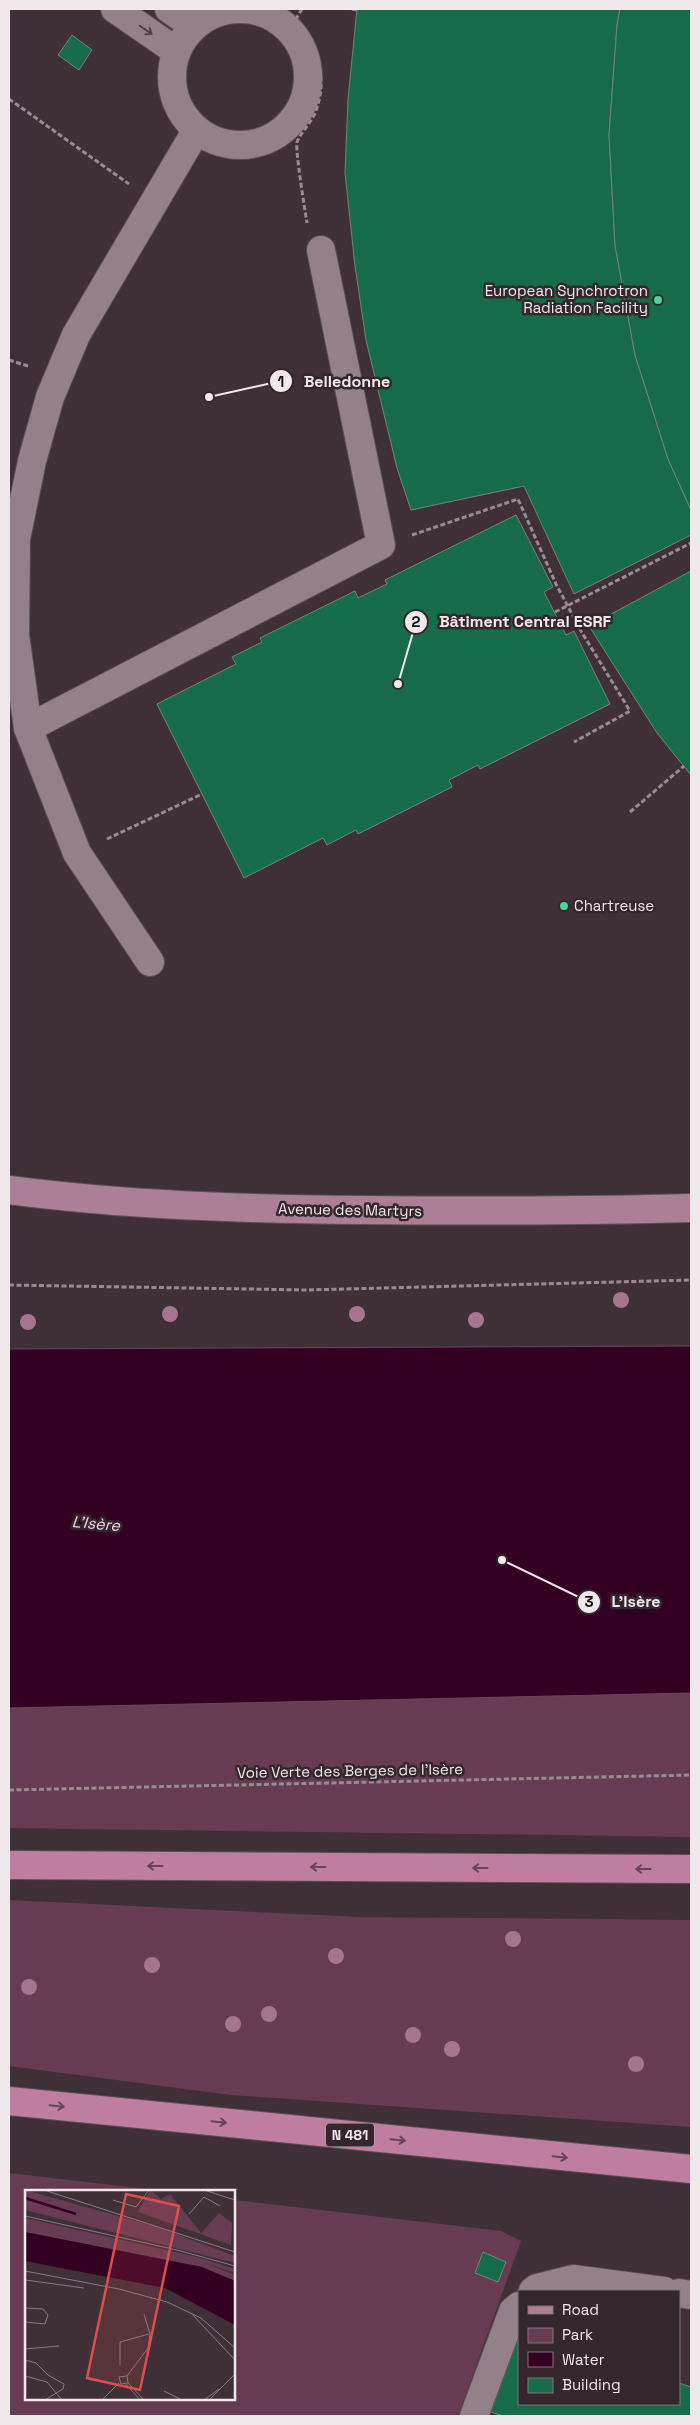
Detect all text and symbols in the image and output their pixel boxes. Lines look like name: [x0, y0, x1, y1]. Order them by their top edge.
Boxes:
one-way arrow: [139, 25, 153, 35]
place label: European Synchrotron Radiation Facility: [485, 281, 648, 317]
marker: European Synchrotron Radiation Facility: [652, 294, 664, 306]
callout: Belledonne: [269, 366, 400, 397]
text: Belledonne: [304, 371, 390, 392]
text: 1: [278, 372, 284, 391]
callout: Bâtiment Central ESRF: [404, 606, 621, 637]
text: Bâtiment Central ESRF: [439, 611, 612, 632]
text: 2: [412, 612, 421, 631]
place label: Chartreuse: [574, 896, 654, 915]
marker: Chartreuse: [558, 900, 570, 912]
street label: Avenue des Martyrs: [278, 1199, 422, 1220]
water label: L'Isère: [71, 1511, 121, 1536]
callout: L'Isère: [577, 1586, 671, 1617]
text: L'Isère: [612, 1591, 660, 1612]
text: 3: [584, 1592, 594, 1611]
street label: Voie Verte des Berges de l'Isère: [237, 1759, 463, 1782]
one-way arrow: [147, 1861, 164, 1871]
one-way arrow: [310, 1862, 326, 1872]
one-way arrow: [472, 1863, 488, 1873]
one-way arrow: [635, 1864, 651, 1874]
one-way arrow: [49, 2101, 65, 2110]
one-way arrow: [211, 2117, 227, 2127]
road number: N 481: [326, 2124, 374, 2146]
one-way arrow: [390, 2135, 406, 2145]
one-way arrow: [551, 2152, 567, 2162]
inset map: [25, 2190, 235, 2400]
legend: [518, 2290, 680, 2405]
text: Road: [562, 2300, 599, 2319]
text: Park: [562, 2325, 593, 2344]
text: Water: [562, 2350, 605, 2369]
text: Building: [562, 2375, 621, 2394]

